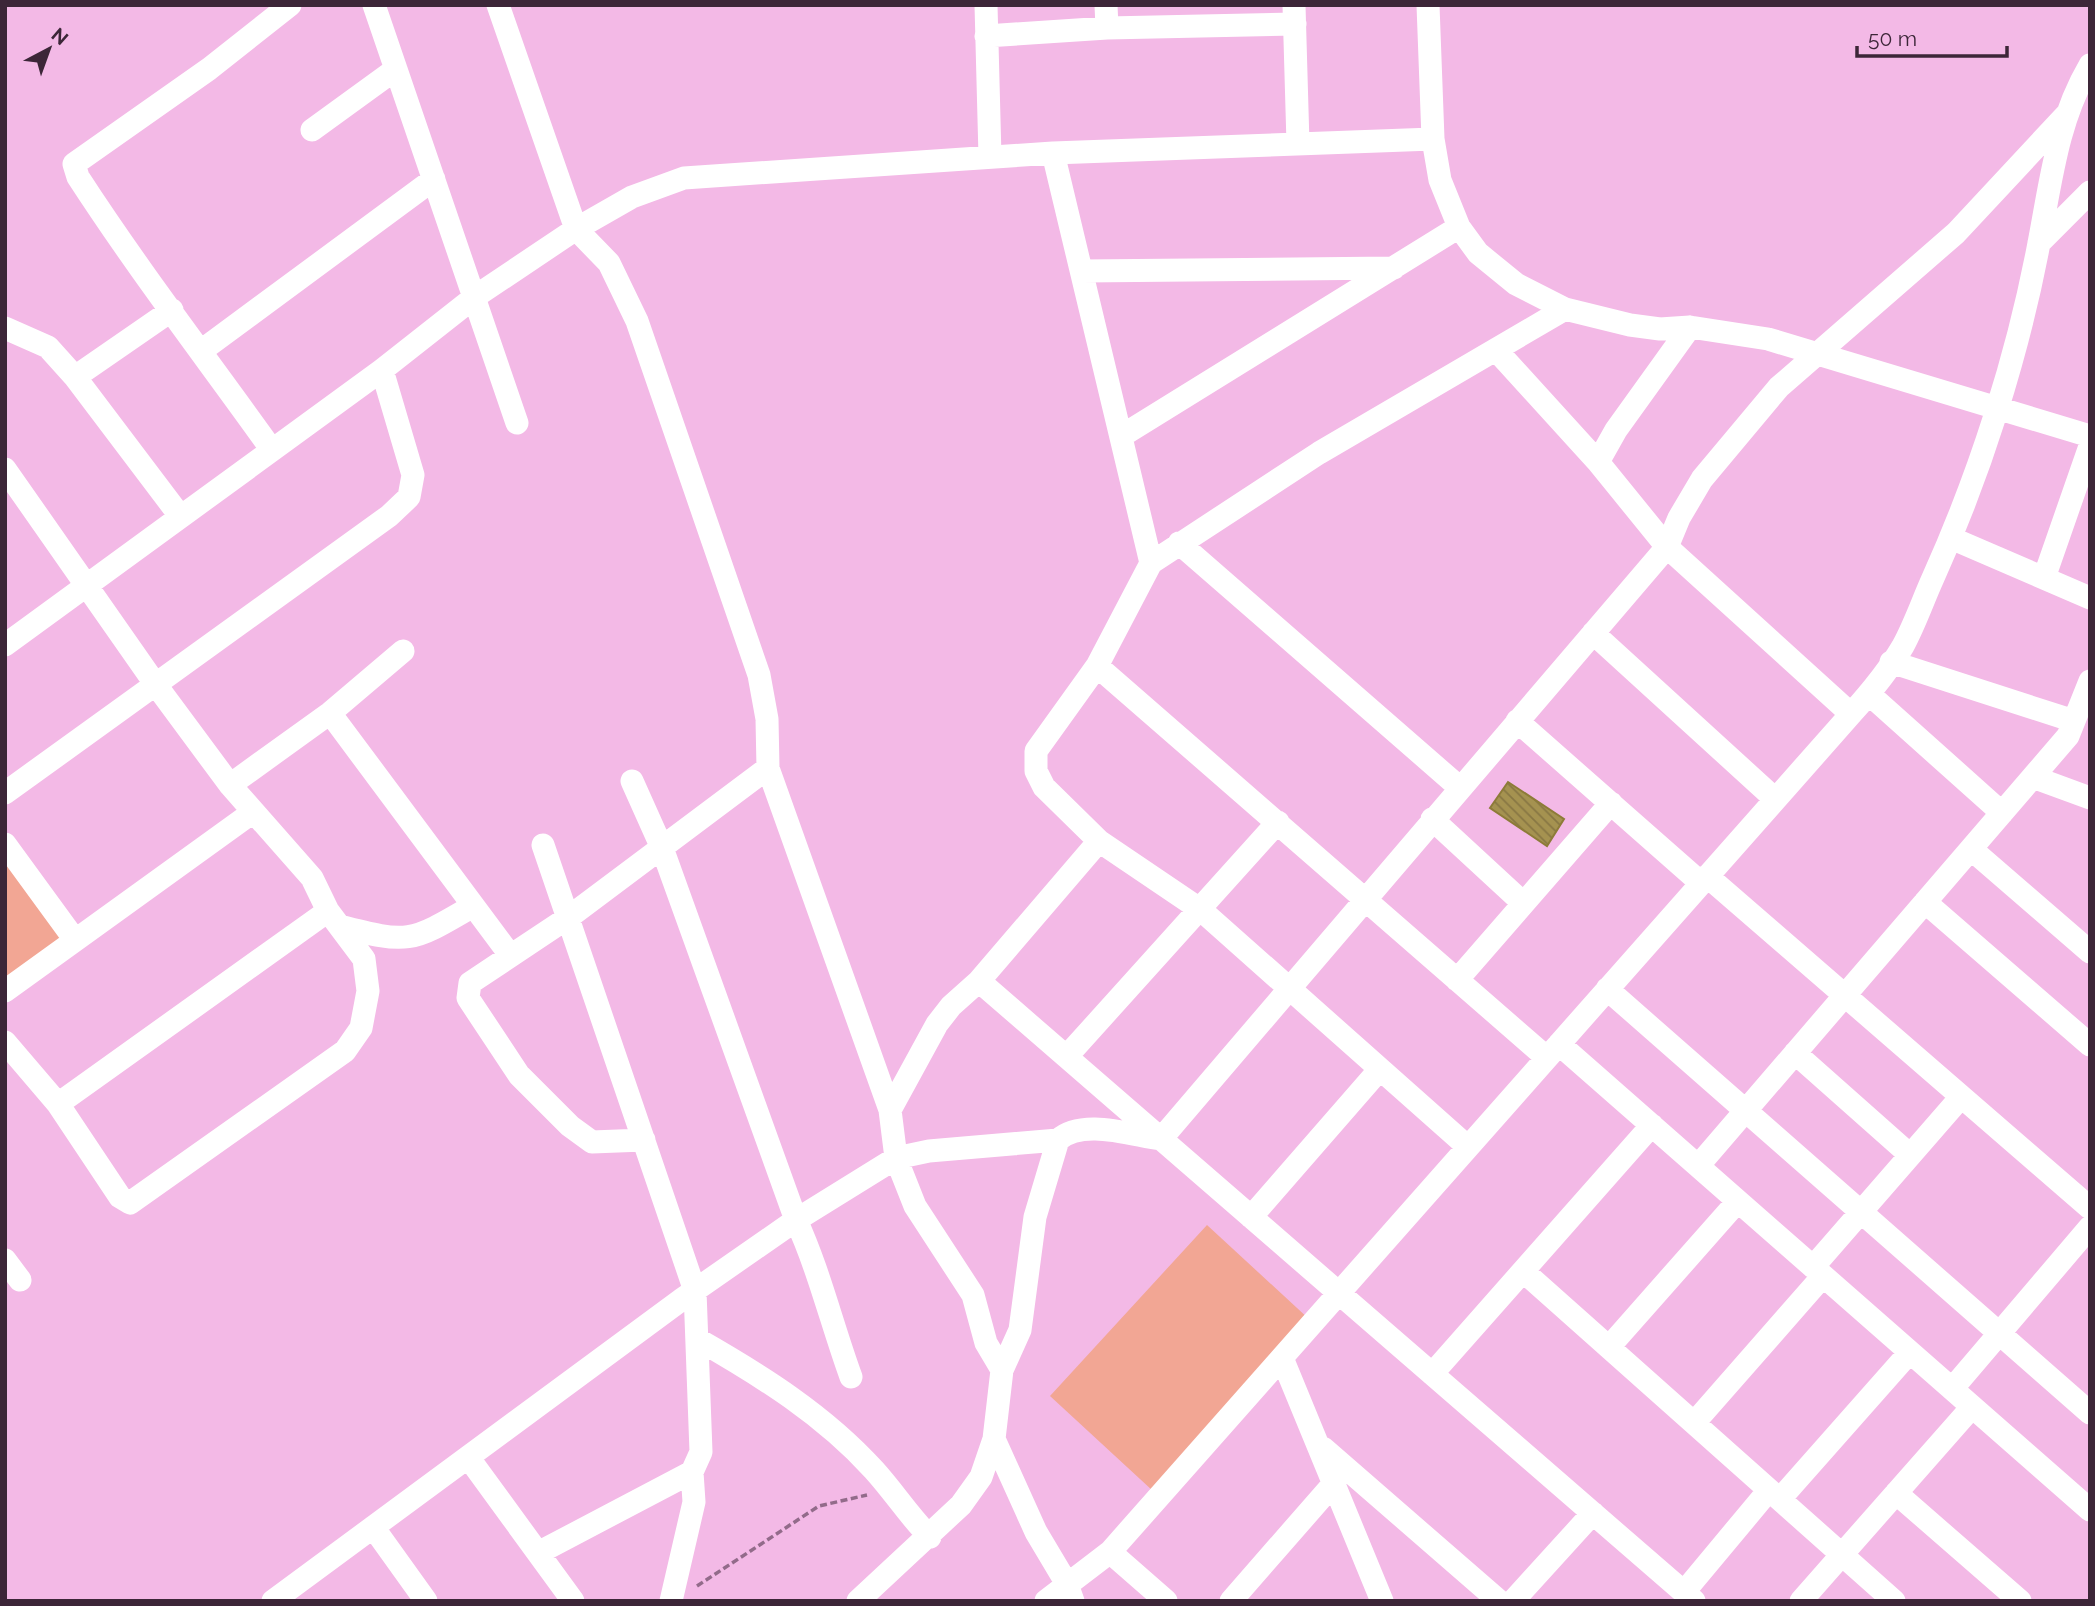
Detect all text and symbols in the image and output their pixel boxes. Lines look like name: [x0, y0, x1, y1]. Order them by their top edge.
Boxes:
north arrow: [14, 14, 84, 84]
scale bar: [1857, 14, 2008, 58]
text: N: [47, 23, 73, 49]
text: 50 m: [1868, 26, 1917, 51]

